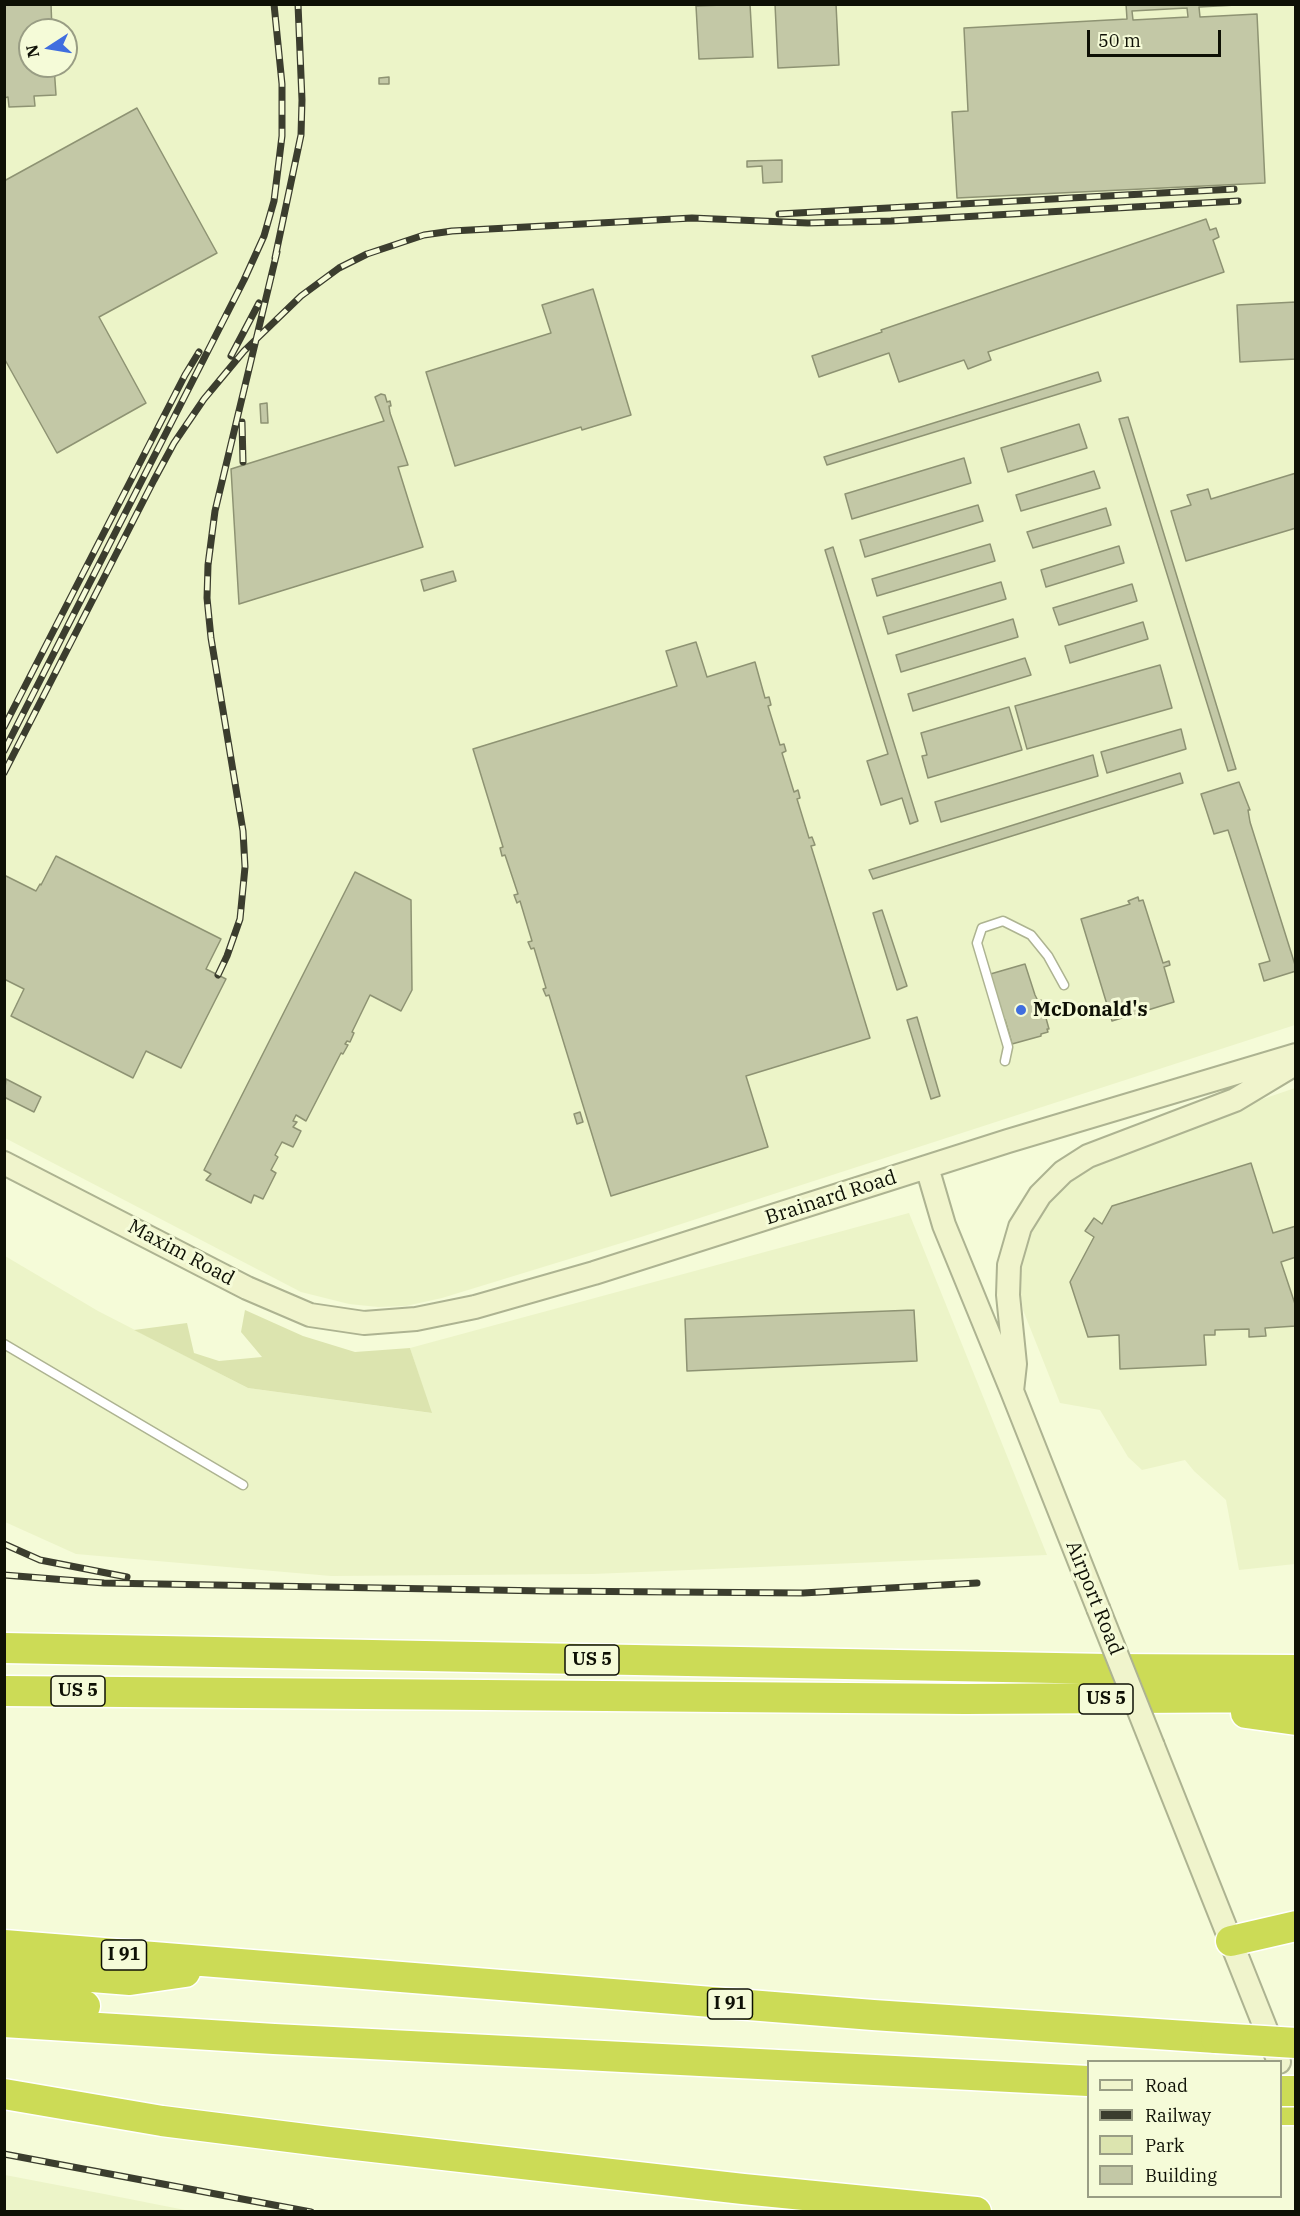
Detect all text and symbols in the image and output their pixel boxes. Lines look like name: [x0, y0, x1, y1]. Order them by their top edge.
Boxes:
north arrow: [18, 18, 78, 78]
scale bar: [1090, 18, 1224, 56]
text: 50 m: [1098, 29, 1141, 52]
text: N: [21, 43, 43, 60]
place label: McDonald's: [1033, 998, 1148, 1022]
marker: McDonald's: [1014, 1003, 1028, 1017]
street label: Brainard Road: [762, 1165, 900, 1231]
street label: Maxim Road: [124, 1215, 238, 1291]
street label: Airport Road: [1060, 1537, 1128, 1659]
road number: US 5: [565, 1645, 619, 1675]
road number: US 5: [51, 1676, 105, 1706]
road number: US 5: [1079, 1684, 1133, 1714]
road number: I 91: [102, 1940, 146, 1970]
road number: I 91: [708, 1989, 752, 2019]
legend: [1087, 2060, 1282, 2198]
text: Road: [1145, 2074, 1188, 2097]
text: Railway: [1145, 2104, 1211, 2127]
text: Park: [1145, 2134, 1184, 2157]
text: Building: [1145, 2164, 1217, 2187]

